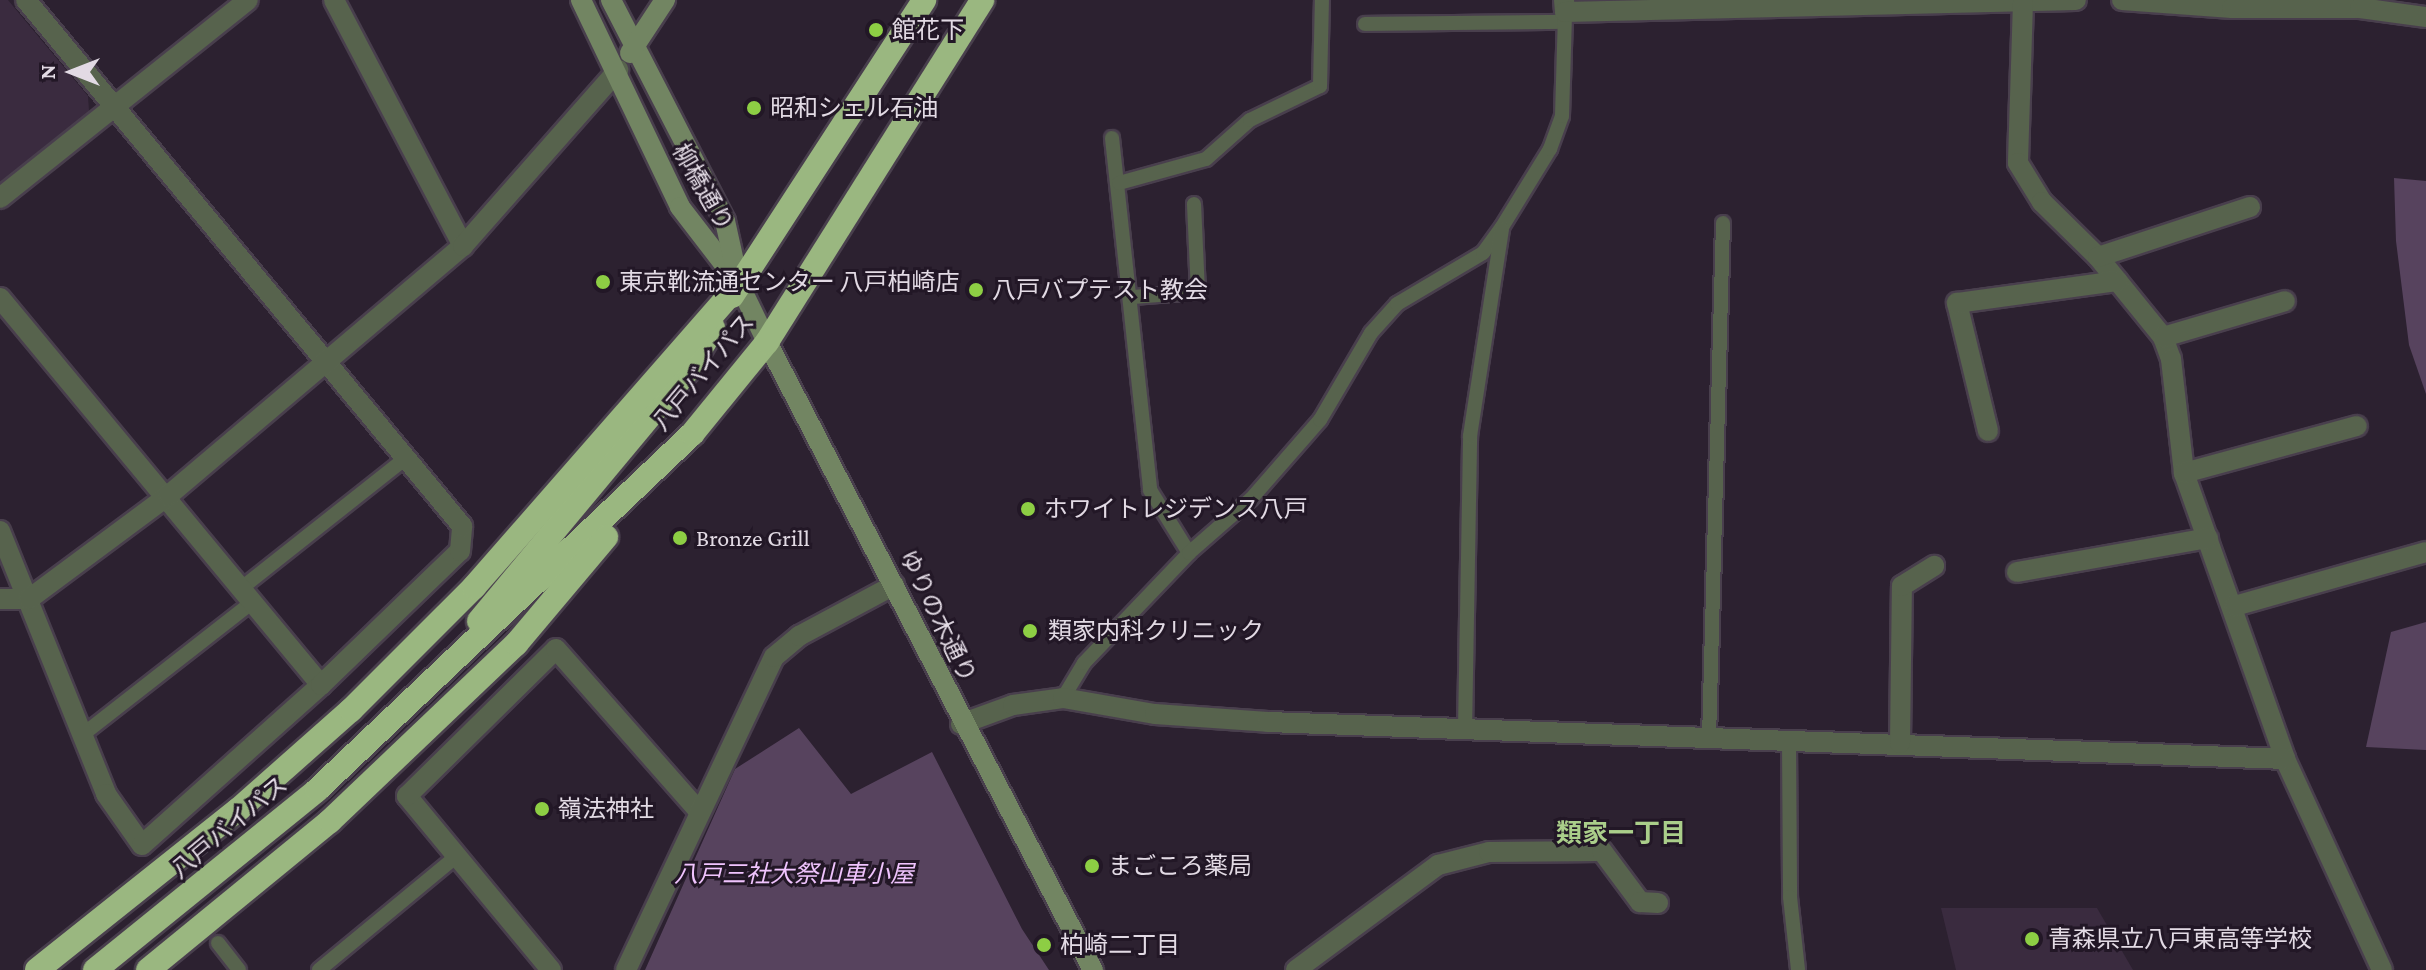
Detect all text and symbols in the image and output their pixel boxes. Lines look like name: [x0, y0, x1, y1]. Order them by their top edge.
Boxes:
place label: 館花下: [892, 16, 964, 44]
marker: 館花下: [867, 21, 885, 39]
north arrow: [32, 32, 112, 112]
text: N: [35, 65, 60, 80]
place label: 昭和シェル石油: [770, 94, 938, 122]
marker: 昭和シェル石油: [745, 99, 763, 117]
street label: 柳橋通り: [667, 138, 739, 236]
place label: 東京靴流通センター 八戸柏崎店: [619, 268, 959, 296]
marker: 東京靴流通センター 八戸柏崎店: [594, 273, 612, 291]
place label: 八戸バプテスト教会: [992, 276, 1208, 304]
marker: 八戸バプテスト教会: [967, 281, 985, 299]
street label: 八戸バイパス: [646, 308, 760, 436]
place label: ホワイトレジデンス八戸: [1044, 495, 1308, 523]
marker: ホワイトレジデンス八戸: [1019, 500, 1037, 518]
place label: Bronze Grill: [696, 524, 810, 552]
marker: Bronze Grill: [671, 529, 689, 547]
street label: ゆりの木通り: [893, 545, 983, 687]
place label: 類家内科クリニック: [1048, 617, 1264, 645]
marker: 類家内科クリニック: [1019, 620, 1041, 642]
street label: 八戸バイパス: [165, 770, 293, 884]
place label: 嶺法神社: [558, 795, 654, 823]
marker: 嶺法神社: [533, 800, 551, 818]
district label: 類家一丁目: [1556, 818, 1686, 850]
place label: まごころ薬局: [1108, 852, 1252, 880]
marker: まごころ薬局: [1083, 857, 1101, 875]
park label: 八戸三社大祭山車小屋: [674, 860, 914, 888]
place label: 青森県立八戸東高等学校: [2048, 925, 2312, 953]
marker: 青森県立八戸東高等学校: [2023, 930, 2041, 948]
place label: 柏崎二丁目: [1060, 931, 1180, 959]
marker: 柏崎二丁目: [1035, 936, 1053, 954]

